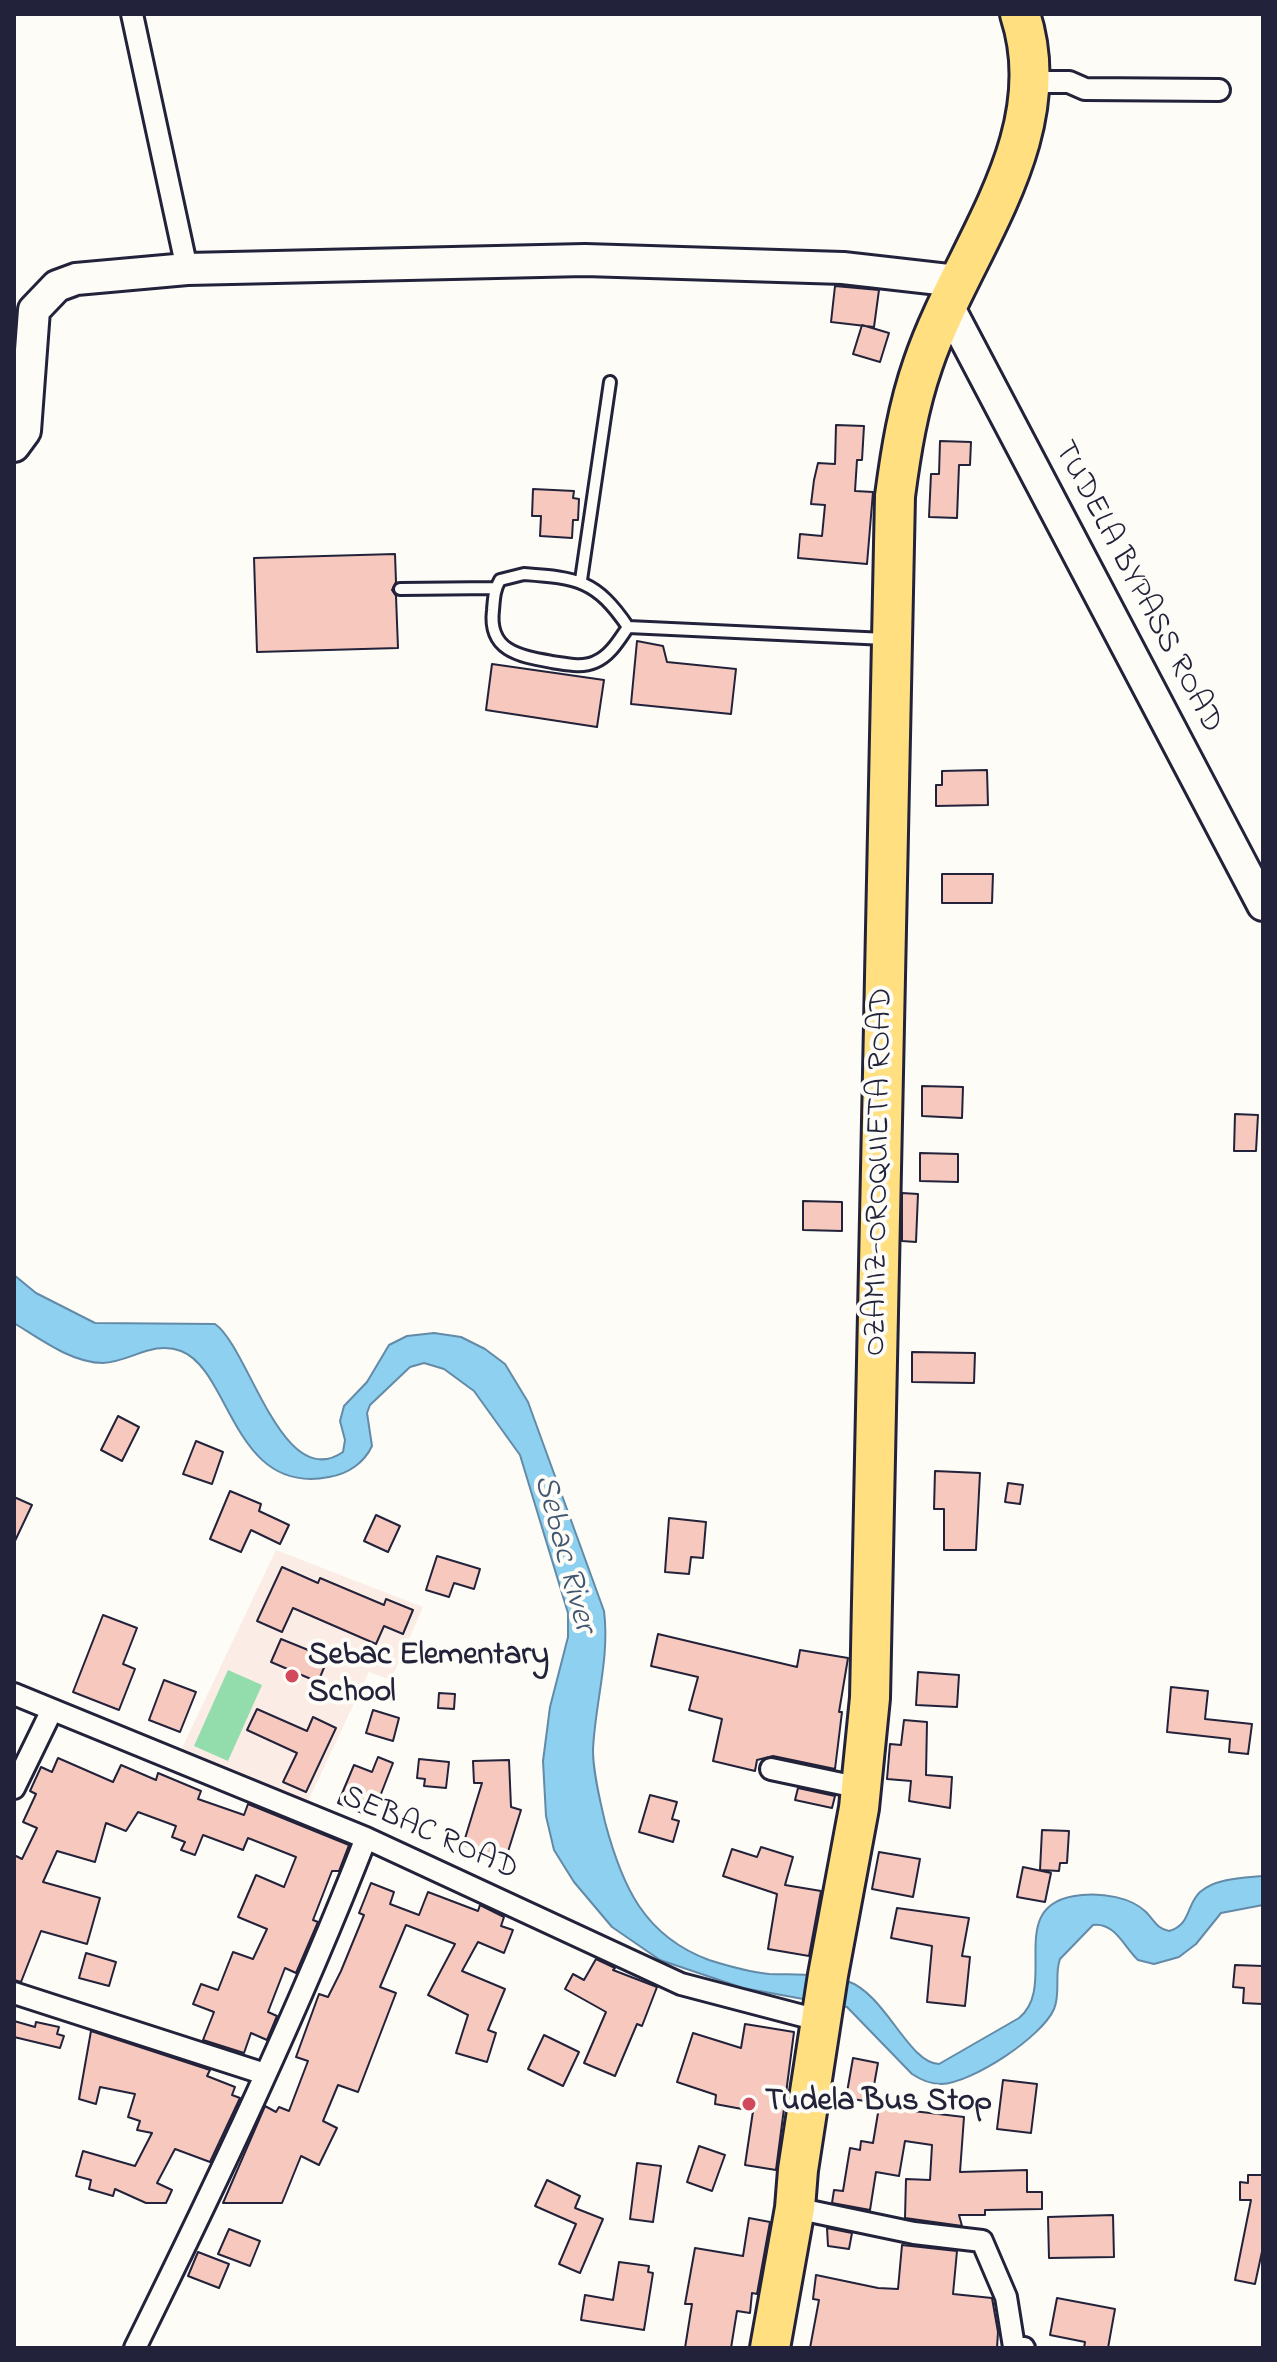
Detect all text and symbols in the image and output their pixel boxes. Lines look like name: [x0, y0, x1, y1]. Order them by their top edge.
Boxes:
street label: TUDELA BYPASS ROAD: [1043, 436, 1229, 740]
street label: OZAMIZ-OROQUIETA ROAD: [859, 987, 903, 1357]
water label: Sebac River: [521, 1471, 603, 1637]
place label: Sebac Elementary School: [308, 1639, 549, 1714]
marker: Sebac Elementary School: [283, 1667, 301, 1685]
street label: SEBAC ROAD: [335, 1779, 523, 1891]
place label: Tudela Bus Stop: [765, 2085, 992, 2123]
marker: Tudela Bus Stop: [740, 2095, 758, 2113]

